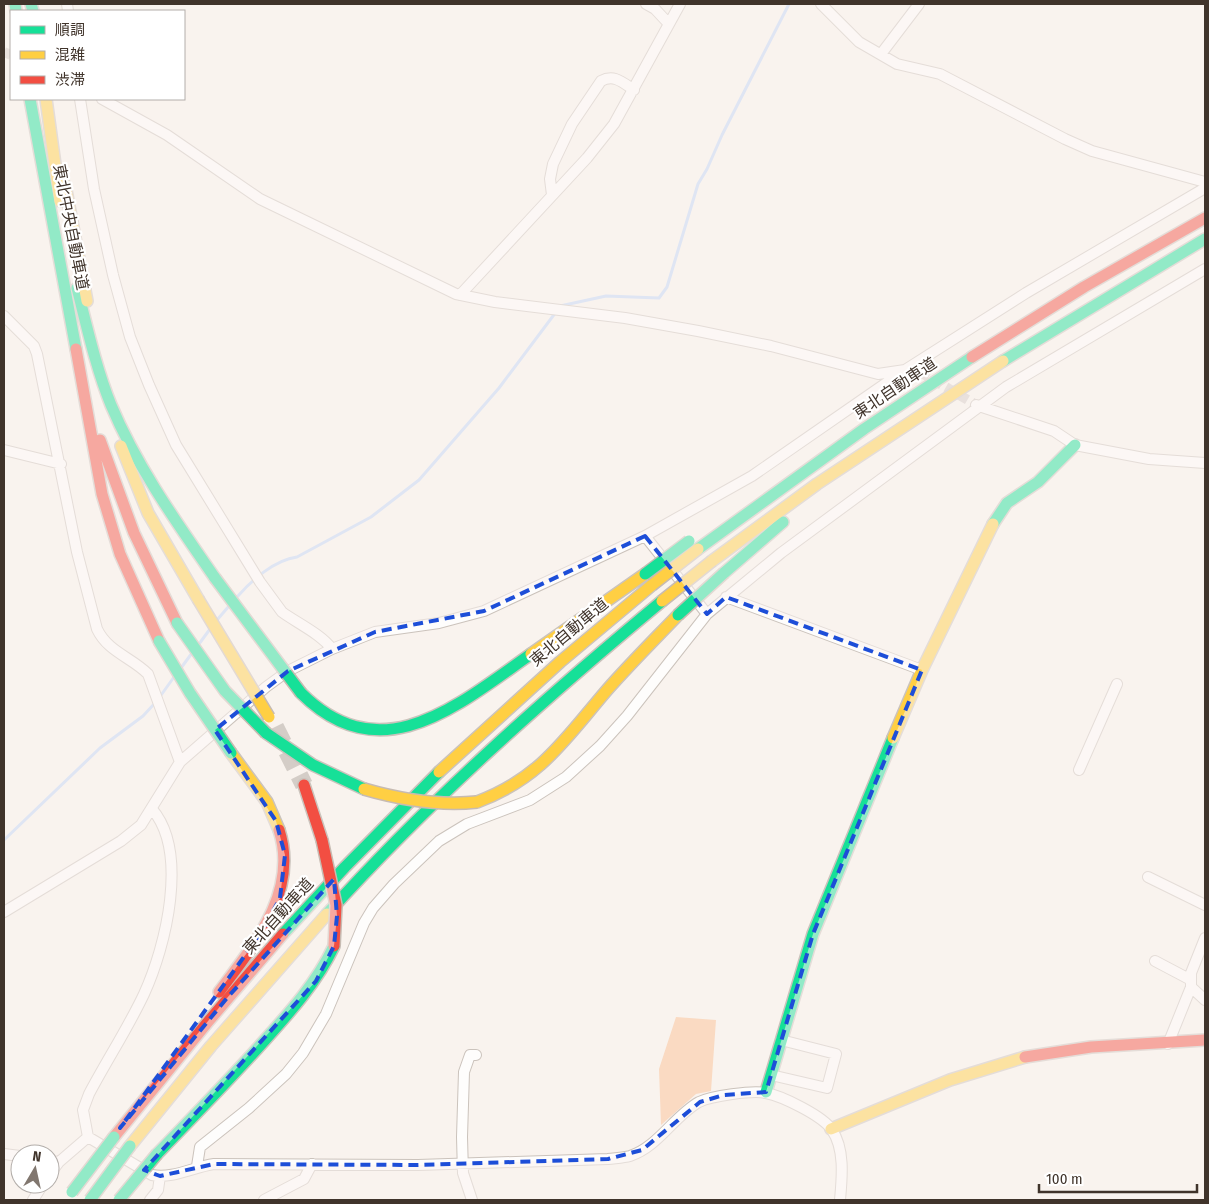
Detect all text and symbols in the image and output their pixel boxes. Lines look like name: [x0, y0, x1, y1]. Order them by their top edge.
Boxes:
legend: [10, 10, 185, 100]
text: 順調: [55, 21, 85, 39]
text: 混雑: [55, 46, 85, 64]
text: 渋滞: [55, 71, 85, 89]
street label: 東北中央自動車道: [49, 162, 93, 292]
street label: 東北自動車道: [850, 353, 940, 423]
street label: 東北自動車道: [526, 594, 612, 670]
street label: 東北自動車道: [239, 874, 317, 958]
north arrow: [10, 1144, 60, 1194]
text: N: [31, 1148, 42, 1166]
scale bar: [1039, 1162, 1196, 1194]
text: 100 m: [1046, 1170, 1083, 1188]

